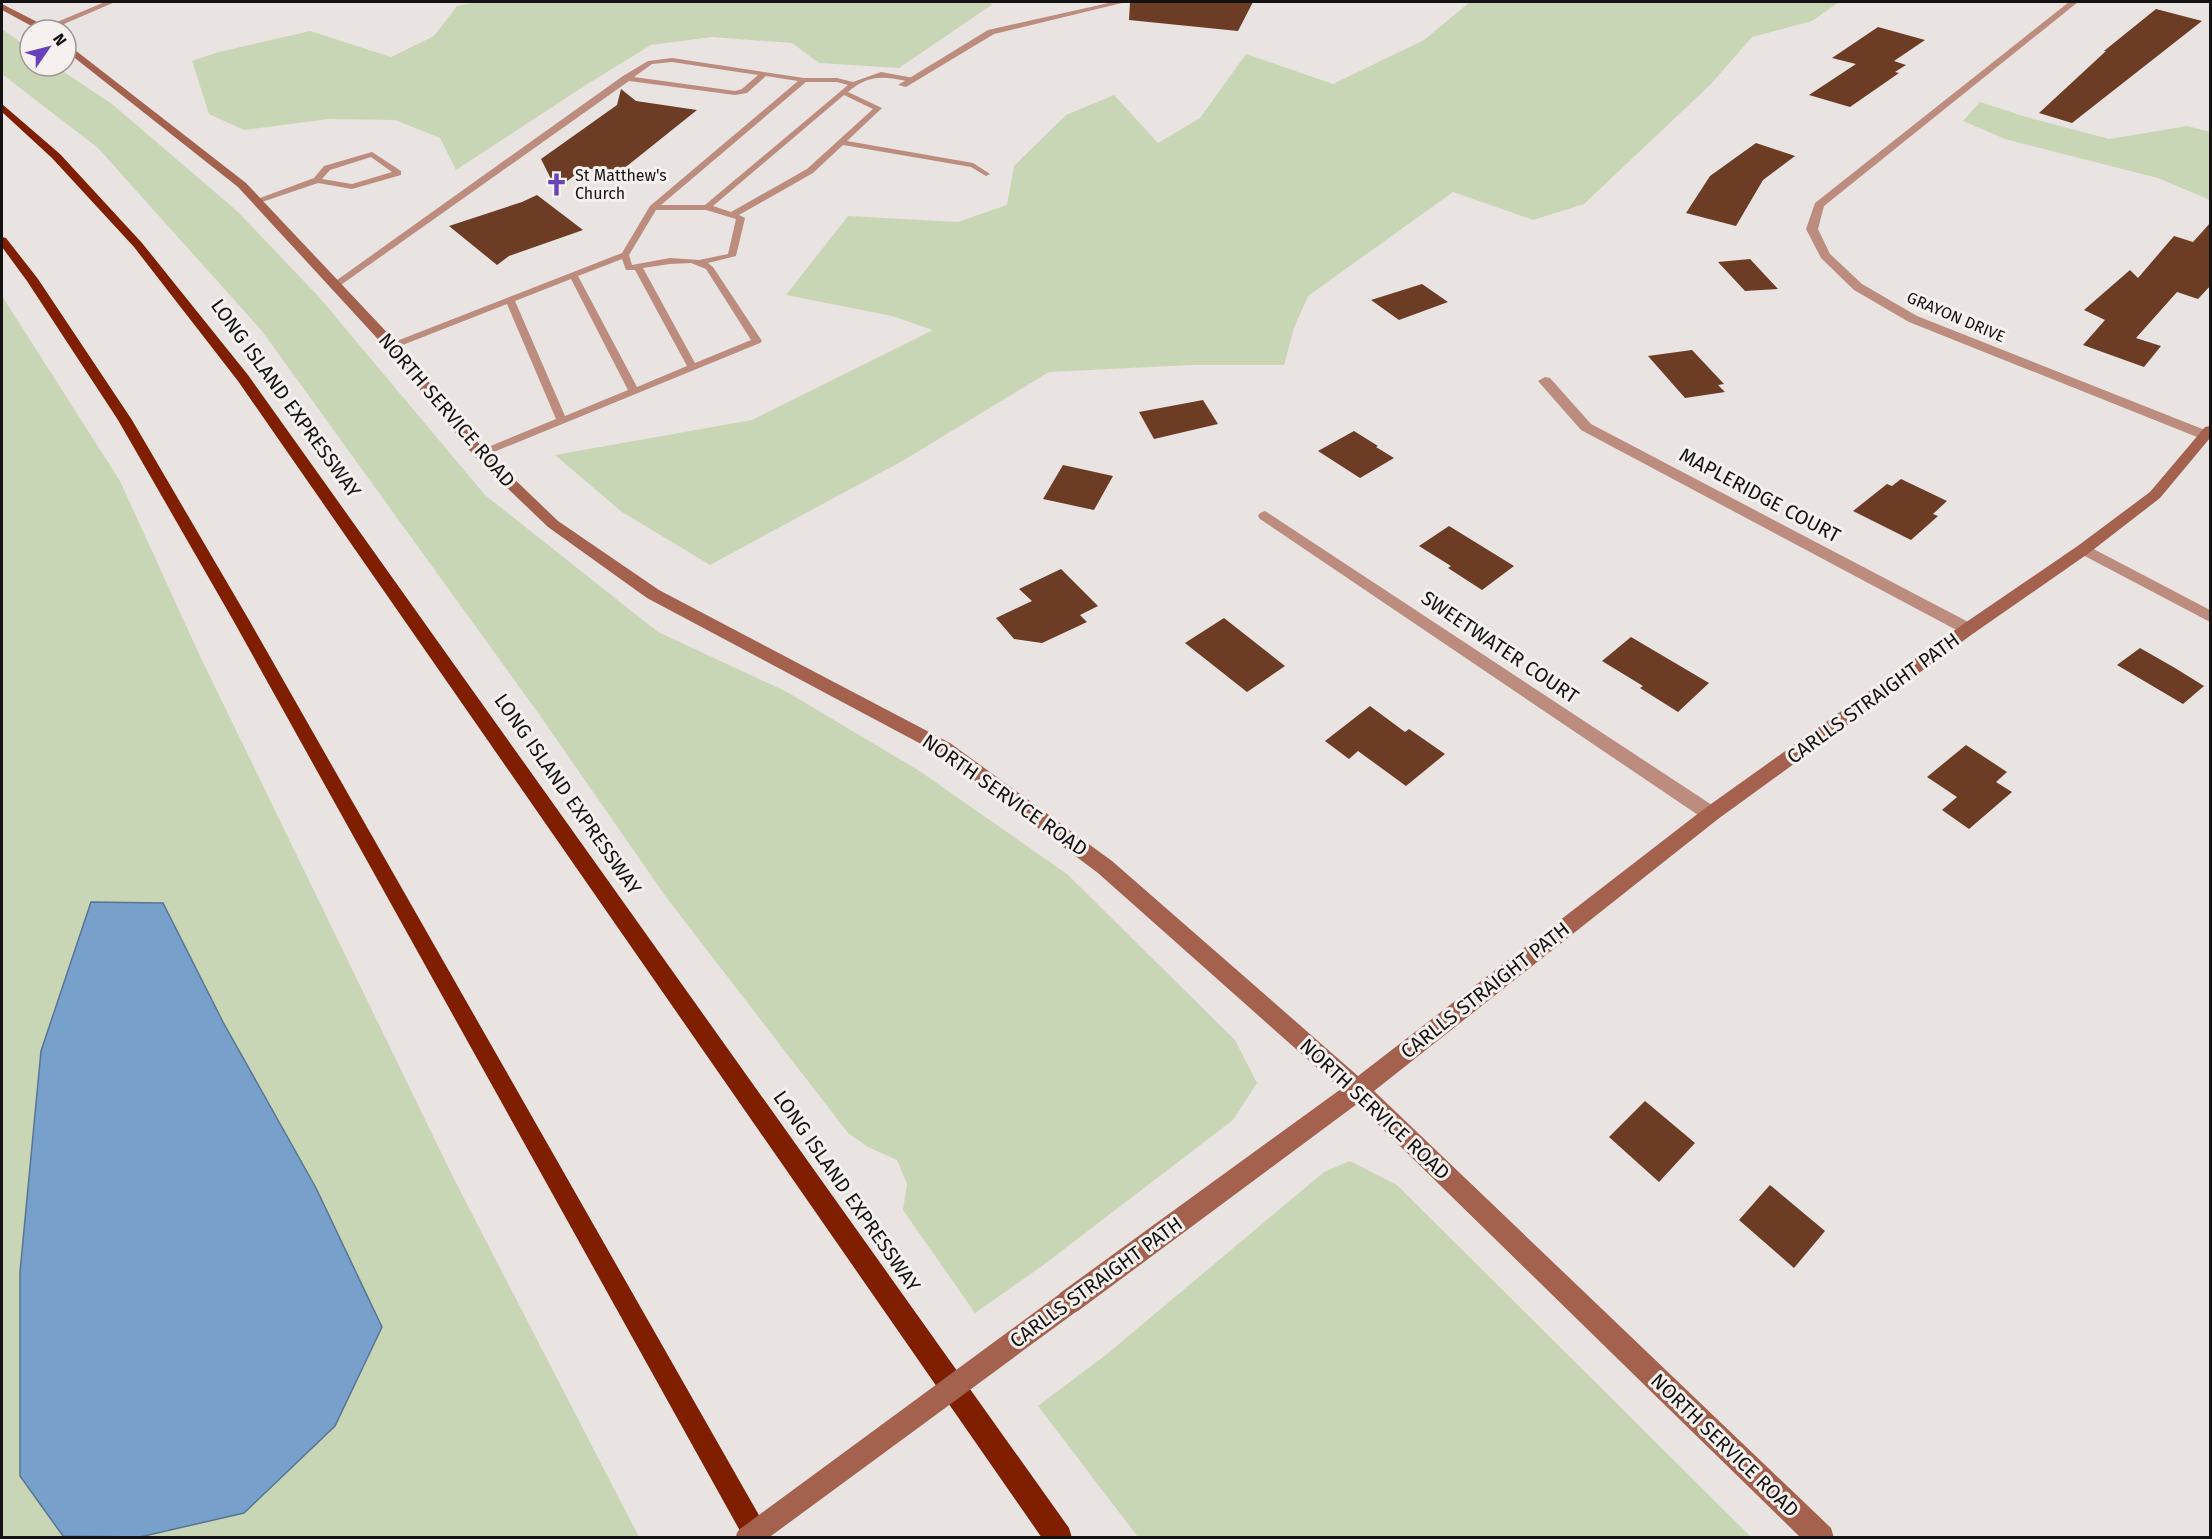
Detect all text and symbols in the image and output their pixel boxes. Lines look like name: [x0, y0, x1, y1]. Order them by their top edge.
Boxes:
north arrow: [18, 18, 78, 78]
text: N: [49, 30, 71, 49]
place label: St Matthew's Church: [575, 166, 667, 203]
church icon: St Matthew's Church: [544, 171, 570, 197]
street label: GRAYON DRIVE: [1904, 288, 2008, 346]
street label: LONG ISLAND EXPRESSWAY: [206, 294, 366, 502]
street label: NORTH SERVICE ROAD: [374, 328, 520, 492]
street label: MAPLERIDGE COURT: [1675, 442, 1845, 548]
street label: SWEETWATER COURT: [1417, 586, 1584, 709]
street label: CARLLS STRAIGHT PATH: [1782, 627, 1964, 769]
street label: LONG ISLAND EXPRESSWAY: [489, 689, 647, 899]
street label: NORTH SERVICE ROAD: [918, 729, 1092, 861]
street label: CARLLS STRAIGHT PATH: [1396, 917, 1574, 1063]
street label: NORTH SERVICE ROAD: [1295, 1033, 1455, 1185]
street label: LONG ISLAND EXPRESSWAY: [768, 1086, 926, 1296]
street label: CARLLS STRAIGHT PATH: [1005, 1211, 1187, 1353]
street label: NORTH SERVICE ROAD: [1646, 1368, 1804, 1522]

